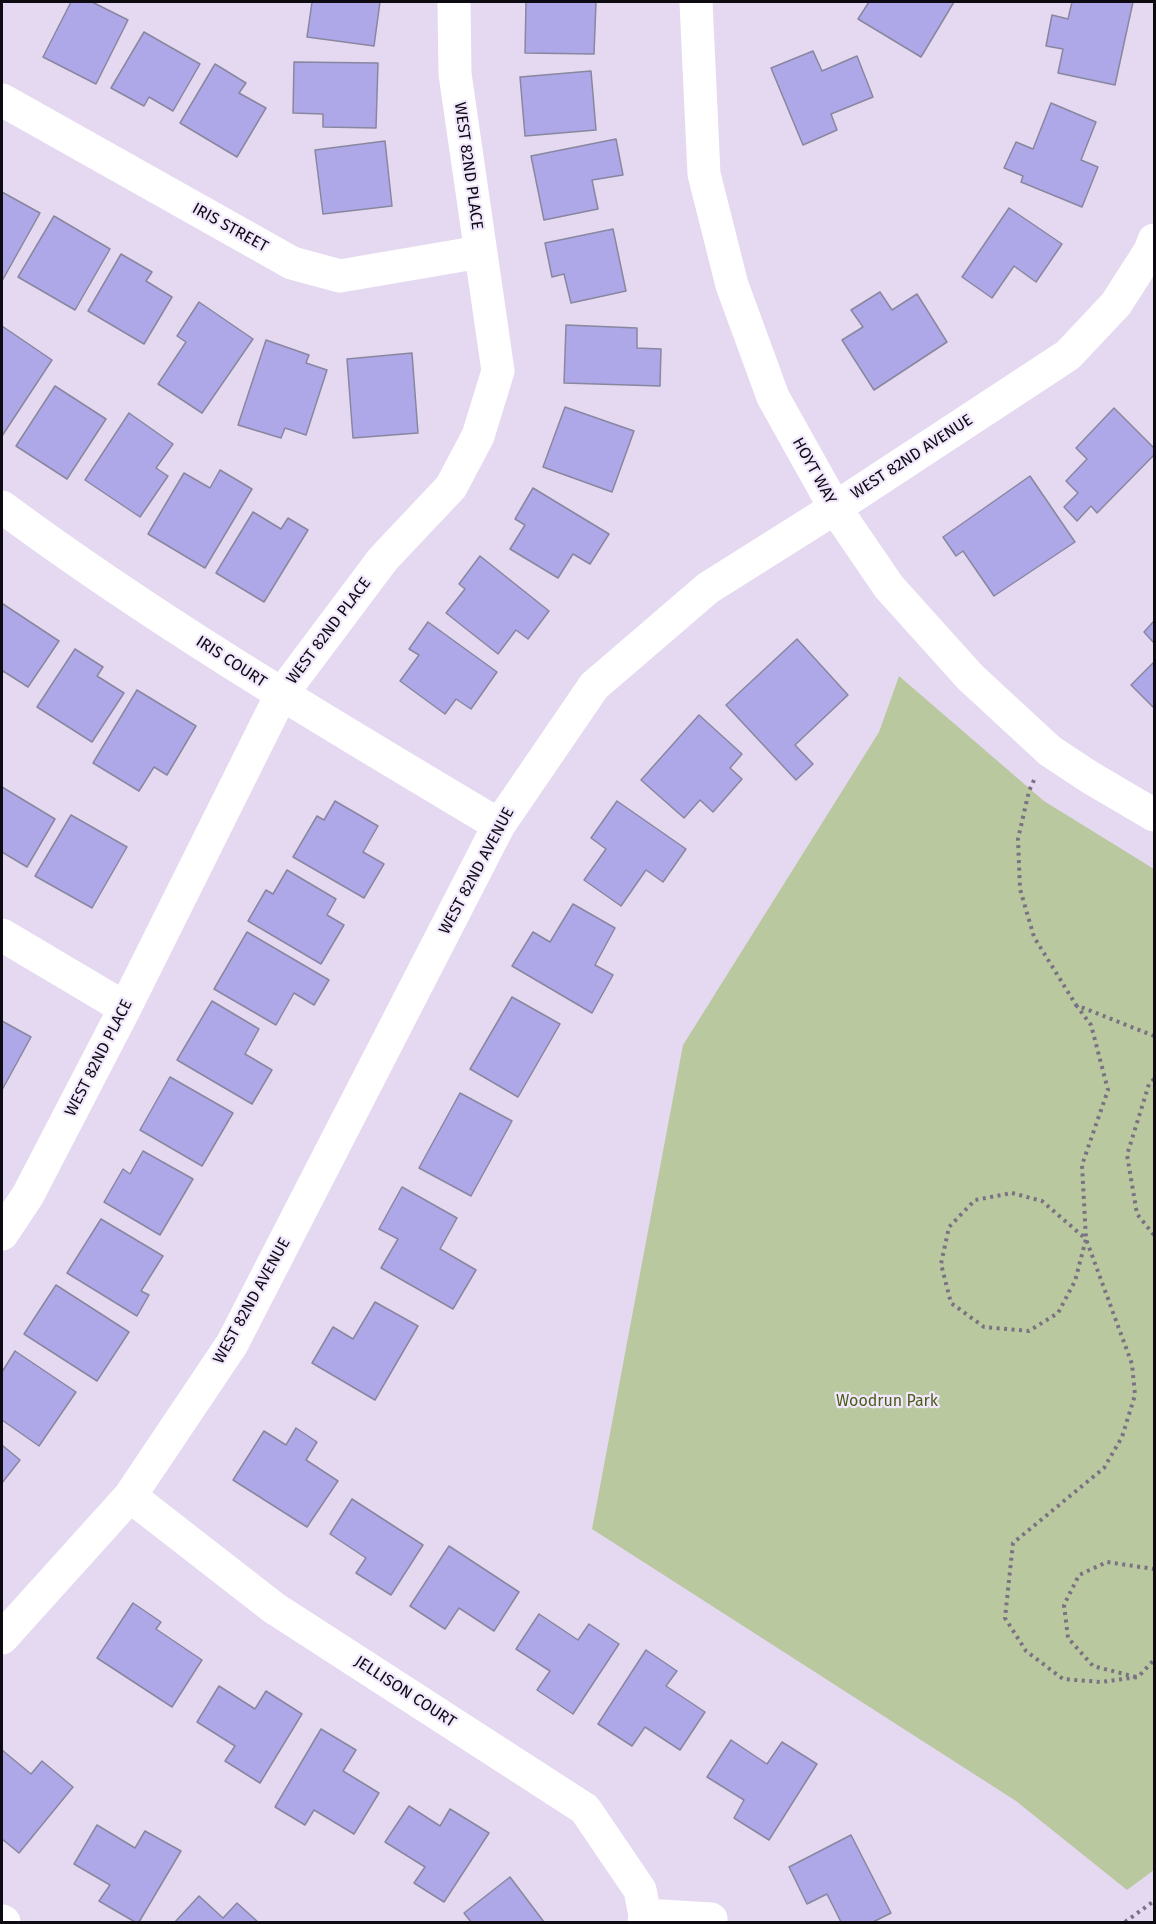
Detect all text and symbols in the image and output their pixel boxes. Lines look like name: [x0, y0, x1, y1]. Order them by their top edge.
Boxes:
street label: WEST 82ND PLACE: [450, 101, 486, 231]
street label: IRIS STREET: [189, 199, 271, 257]
street label: WEST 82ND AVENUE: [848, 411, 976, 503]
street label: HOYT WAY: [788, 434, 840, 508]
street label: WEST 82ND PLACE: [283, 574, 375, 688]
street label: IRIS COURT: [192, 632, 270, 692]
street label: WEST 82ND AVENUE: [435, 804, 519, 938]
street label: WEST 82ND PLACE: [61, 996, 137, 1120]
street label: WEST 82ND AVENUE: [209, 1235, 295, 1367]
park label: Woodrun Park: [836, 1392, 938, 1412]
street label: JELLISON COURT: [351, 1652, 459, 1732]

